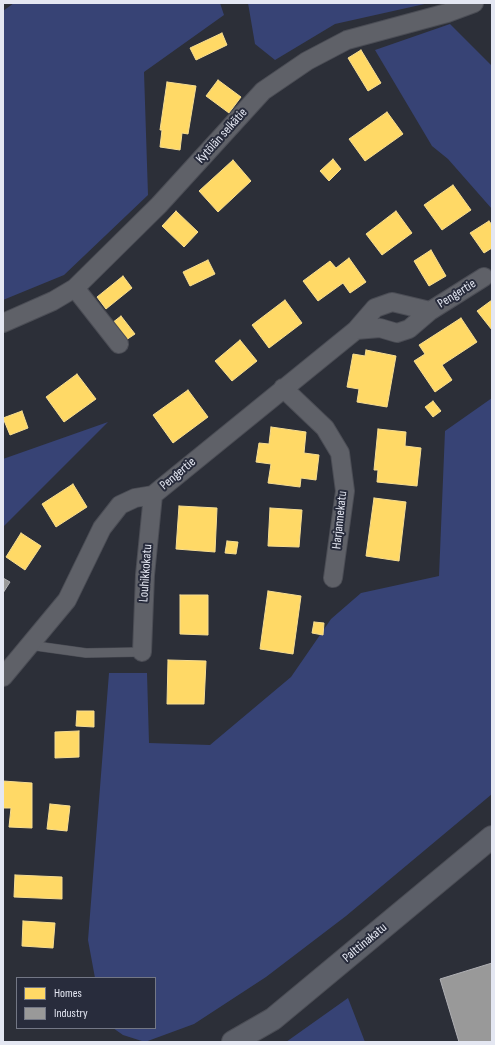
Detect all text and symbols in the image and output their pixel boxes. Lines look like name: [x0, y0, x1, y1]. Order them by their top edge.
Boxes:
street label: Kytölän selkätie: [193, 105, 251, 167]
street label: Pengertie: [435, 276, 479, 312]
street label: Pengertie: [157, 454, 199, 494]
street label: Harjannekatu: [329, 490, 351, 550]
street label: Louhikkokatu: [136, 544, 156, 602]
street label: Palttinakatu: [340, 920, 390, 966]
legend: [16, 977, 156, 1029]
text: Homes: [54, 986, 82, 1001]
text: Industry: [54, 1006, 88, 1021]

